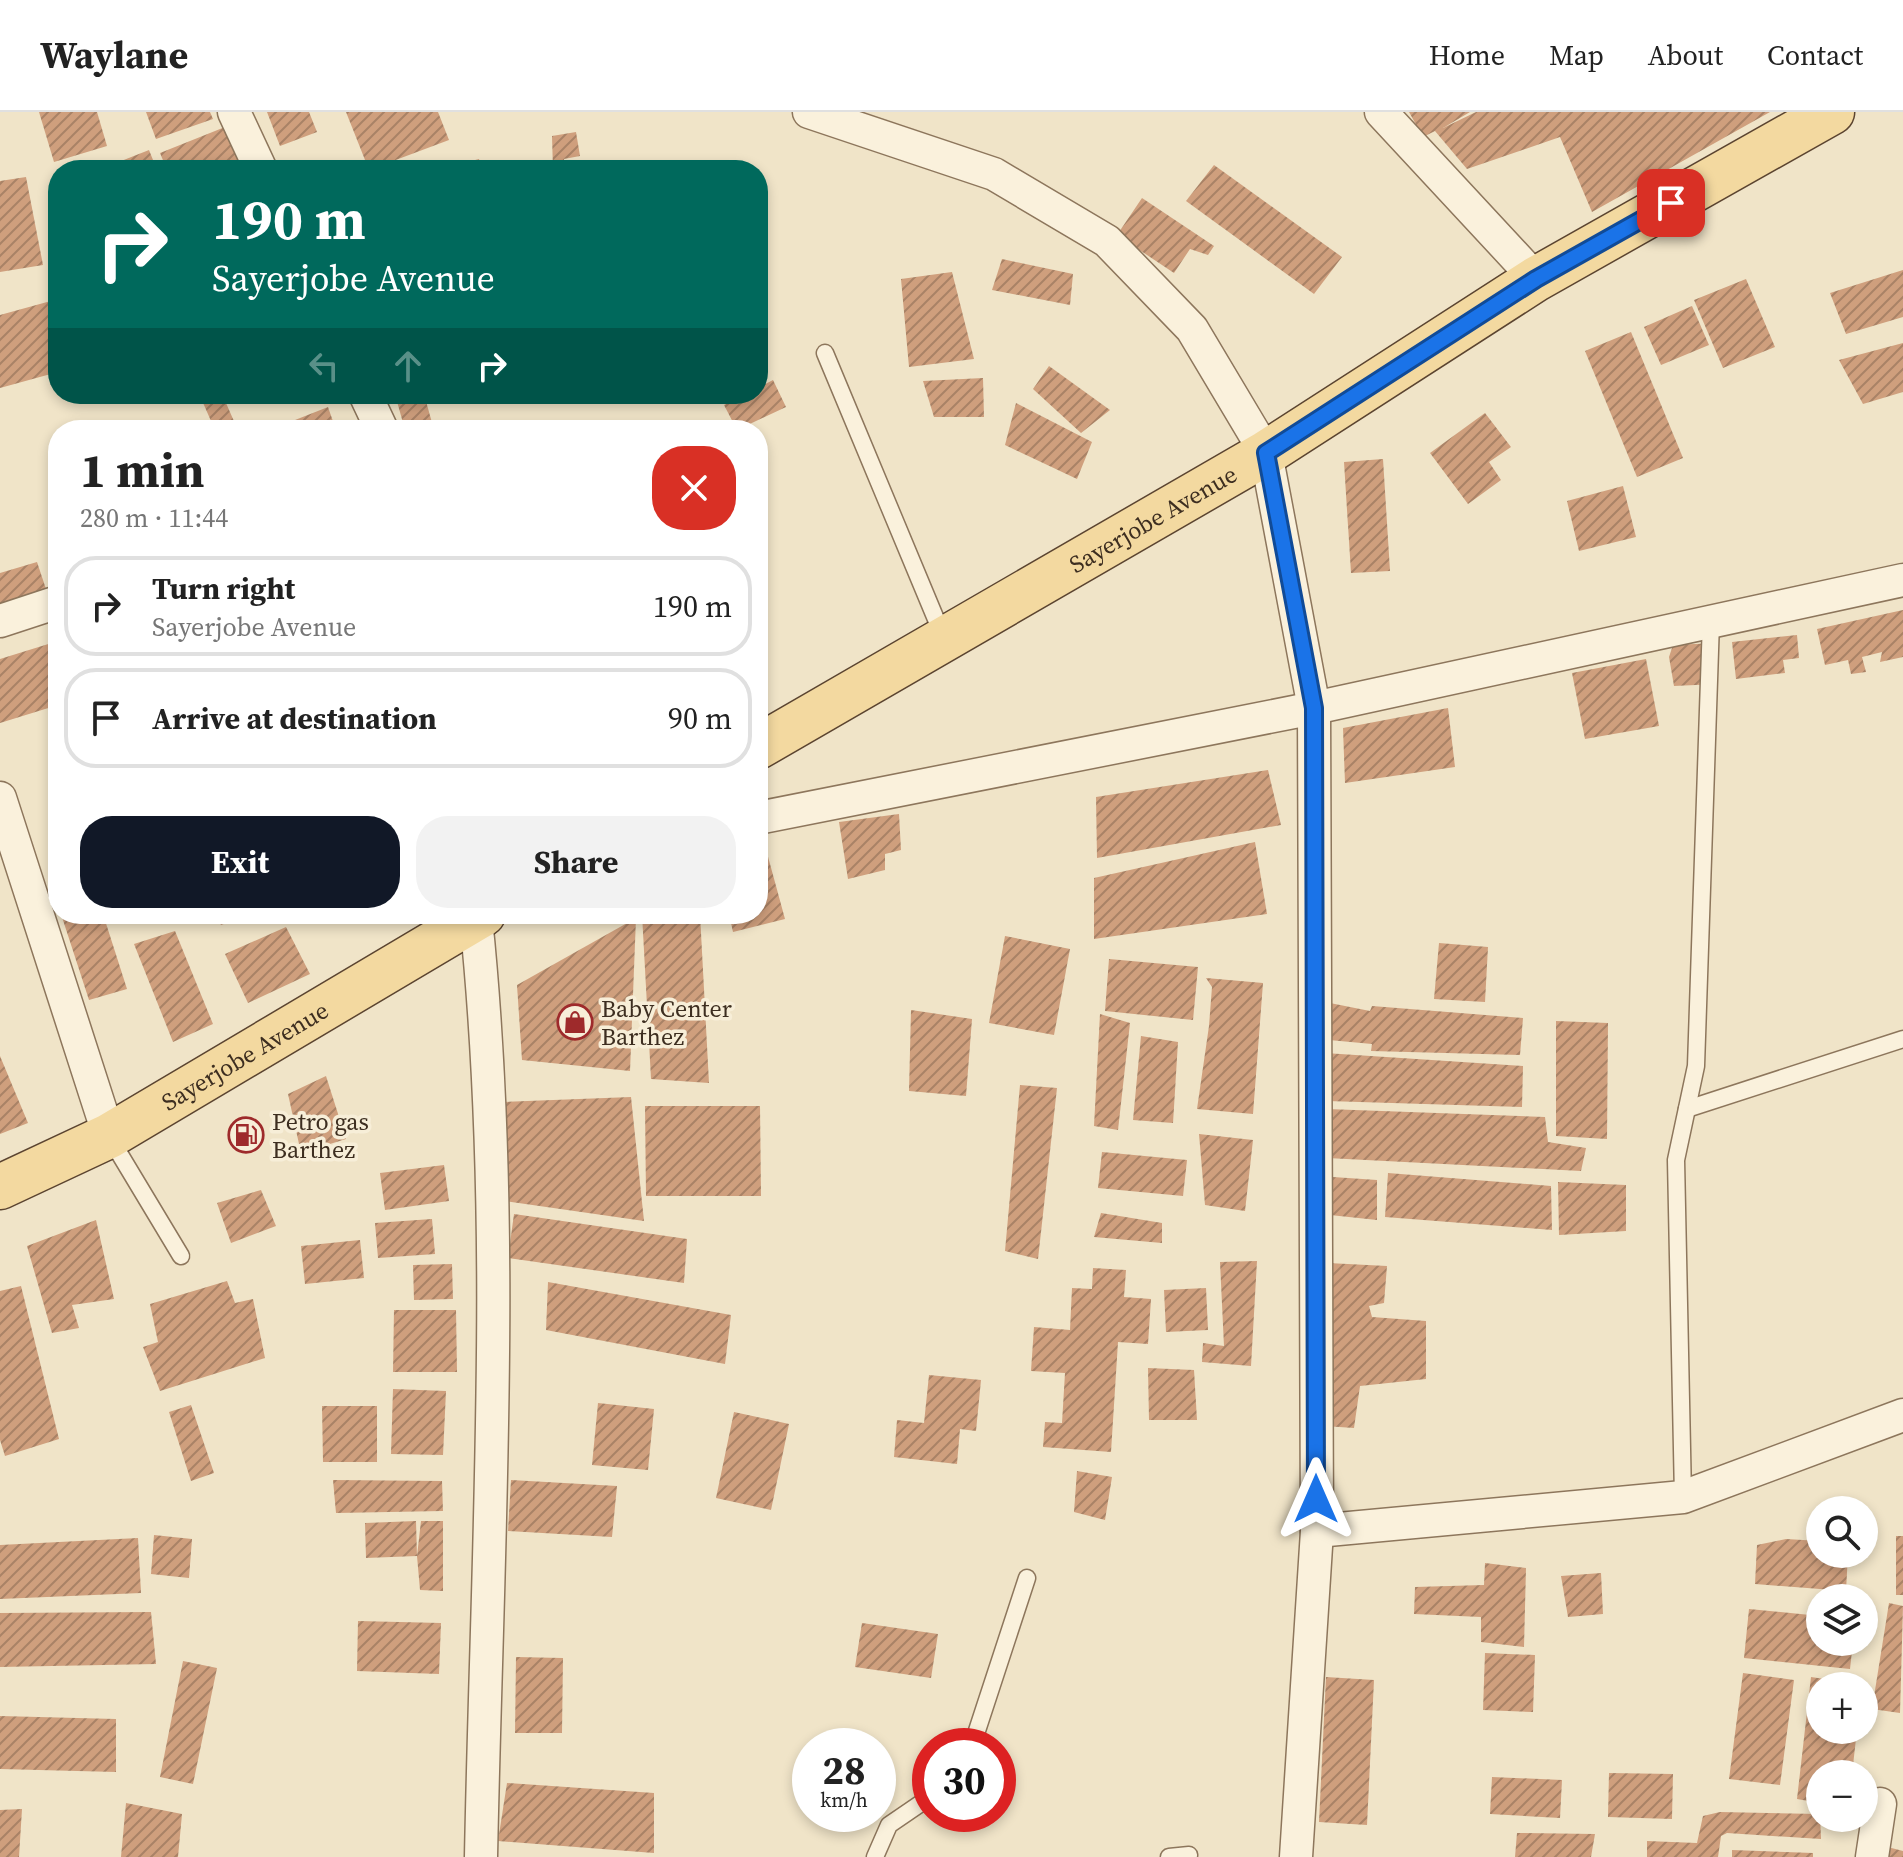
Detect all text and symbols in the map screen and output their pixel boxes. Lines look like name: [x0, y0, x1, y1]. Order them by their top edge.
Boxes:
text: Waylane: [40, 29, 188, 81]
text: Home: [1429, 36, 1505, 74]
text: Map: [1549, 36, 1604, 74]
text: About: [1648, 36, 1723, 74]
text: Contact: [1767, 36, 1863, 74]
pin: [1637, 169, 1705, 237]
text: 190 m: [212, 181, 366, 258]
icon: arrive: [1649, 181, 1693, 225]
icon: right: [80, 192, 184, 296]
text: Sayerjobe Avenue: [212, 254, 495, 303]
icon: left: [302, 344, 346, 388]
icon: ahead: [386, 344, 430, 388]
icon: right: [470, 344, 514, 388]
text: 1 min: [80, 437, 205, 503]
button: close: [652, 446, 736, 530]
street label: Sayerjobe Avenue: [1063, 457, 1243, 580]
text: 280 m · 11:44: [80, 500, 228, 536]
text: Turn right: [152, 568, 295, 609]
icon: right: [84, 584, 128, 628]
text: 190 m: [653, 586, 732, 627]
text: Sayerjobe Avenue: [152, 609, 356, 645]
icon: arrive: [84, 696, 128, 740]
text: Arrive at destination: [152, 698, 437, 739]
text: 90 m: [668, 698, 732, 739]
button: Exit: [80, 816, 400, 908]
button: Share: [416, 816, 736, 908]
place label: Baby Center Barthez: [601, 992, 732, 1053]
street label: Sayerjobe Avenue: [155, 993, 334, 1118]
shop icon: Baby Center Barthez: [556, 1003, 594, 1041]
place label: Petro gas Barthez: [272, 1105, 369, 1166]
fuel station icon: Petro gas Barthez: [227, 1116, 265, 1154]
position arrow: [1274, 1457, 1358, 1541]
map controls: [1806, 1496, 1878, 1832]
button: search: [1806, 1496, 1878, 1568]
button: layers: [1806, 1584, 1878, 1656]
button: +: [1806, 1672, 1878, 1744]
speed limit sign: 30: [912, 1728, 1016, 1832]
text: 28: [822, 1743, 866, 1797]
button: −: [1806, 1760, 1878, 1832]
text: km/h: [820, 1786, 868, 1814]

